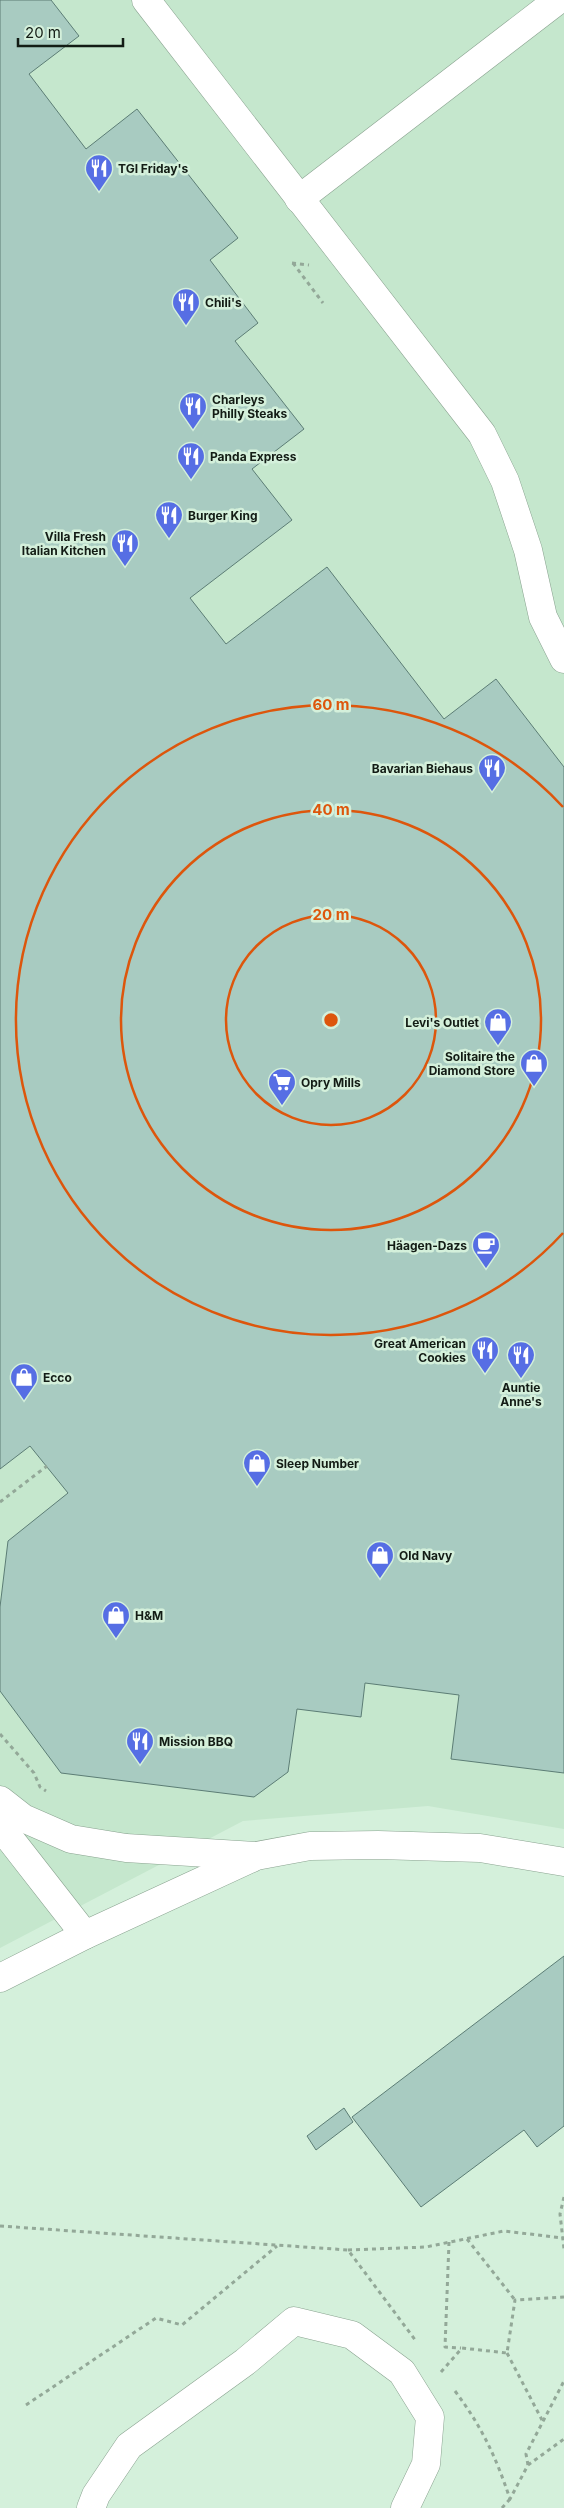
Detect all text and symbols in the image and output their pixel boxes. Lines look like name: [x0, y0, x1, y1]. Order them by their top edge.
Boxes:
scale bar: [18, 15, 122, 47]
text: 20 m: [25, 23, 61, 42]
restaurant icon: TGI Friday's: [84, 153, 114, 192]
place label: TGI Friday's: [118, 161, 188, 176]
restaurant icon: Chili's: [171, 287, 201, 326]
place label: Chili's: [205, 295, 242, 310]
restaurant icon: Charleys Philly Steaks: [178, 391, 208, 430]
place label: Charleys Philly Steaks: [212, 392, 288, 421]
restaurant icon: Panda Express: [176, 441, 206, 480]
place label: Panda Express: [210, 449, 297, 464]
restaurant icon: Burger King: [154, 500, 184, 539]
place label: Burger King: [188, 508, 258, 523]
restaurant icon: Villa Fresh Italian Kitchen: [110, 528, 140, 567]
place label: Villa Fresh Italian Kitchen: [22, 529, 106, 558]
text: 60 m: [312, 695, 350, 714]
restaurant icon: Bavarian Biehaus: [477, 753, 507, 792]
place label: Bavarian Biehaus: [372, 761, 473, 776]
text: 40 m: [312, 800, 350, 819]
text: 20 m: [313, 905, 349, 924]
shop icon: Levi's Outlet: [483, 1007, 513, 1046]
centre of rings: [322, 1011, 340, 1029]
place label: Levi's Outlet: [405, 1015, 480, 1030]
shop icon: Solitaire the Diamond Store: [519, 1048, 549, 1087]
place label: Solitaire the Diamond Store: [429, 1049, 515, 1078]
supermarket icon: Opry Mills: [267, 1067, 297, 1106]
place label: Opry Mills: [301, 1075, 361, 1090]
cafe icon: Häagen-Dazs: [471, 1230, 501, 1269]
place label: Häagen-Dazs: [387, 1238, 467, 1253]
restaurant icon: Great American Cookies: [470, 1335, 500, 1374]
place label: Great American Cookies: [374, 1336, 466, 1365]
restaurant icon: Auntie Anne's: [506, 1340, 536, 1379]
shop icon: Ecco: [9, 1362, 39, 1401]
place label: Ecco: [43, 1370, 72, 1385]
place label: Auntie Anne's: [500, 1380, 542, 1409]
shop icon: Sleep Number: [242, 1448, 272, 1487]
place label: Sleep Number: [276, 1456, 359, 1471]
shop icon: Old Navy: [365, 1540, 395, 1579]
place label: Old Navy: [399, 1548, 453, 1563]
shop icon: H&M: [101, 1600, 131, 1639]
place label: H&M: [135, 1608, 163, 1623]
restaurant icon: Mission BBQ: [125, 1726, 155, 1765]
place label: Mission BBQ: [159, 1734, 233, 1749]

